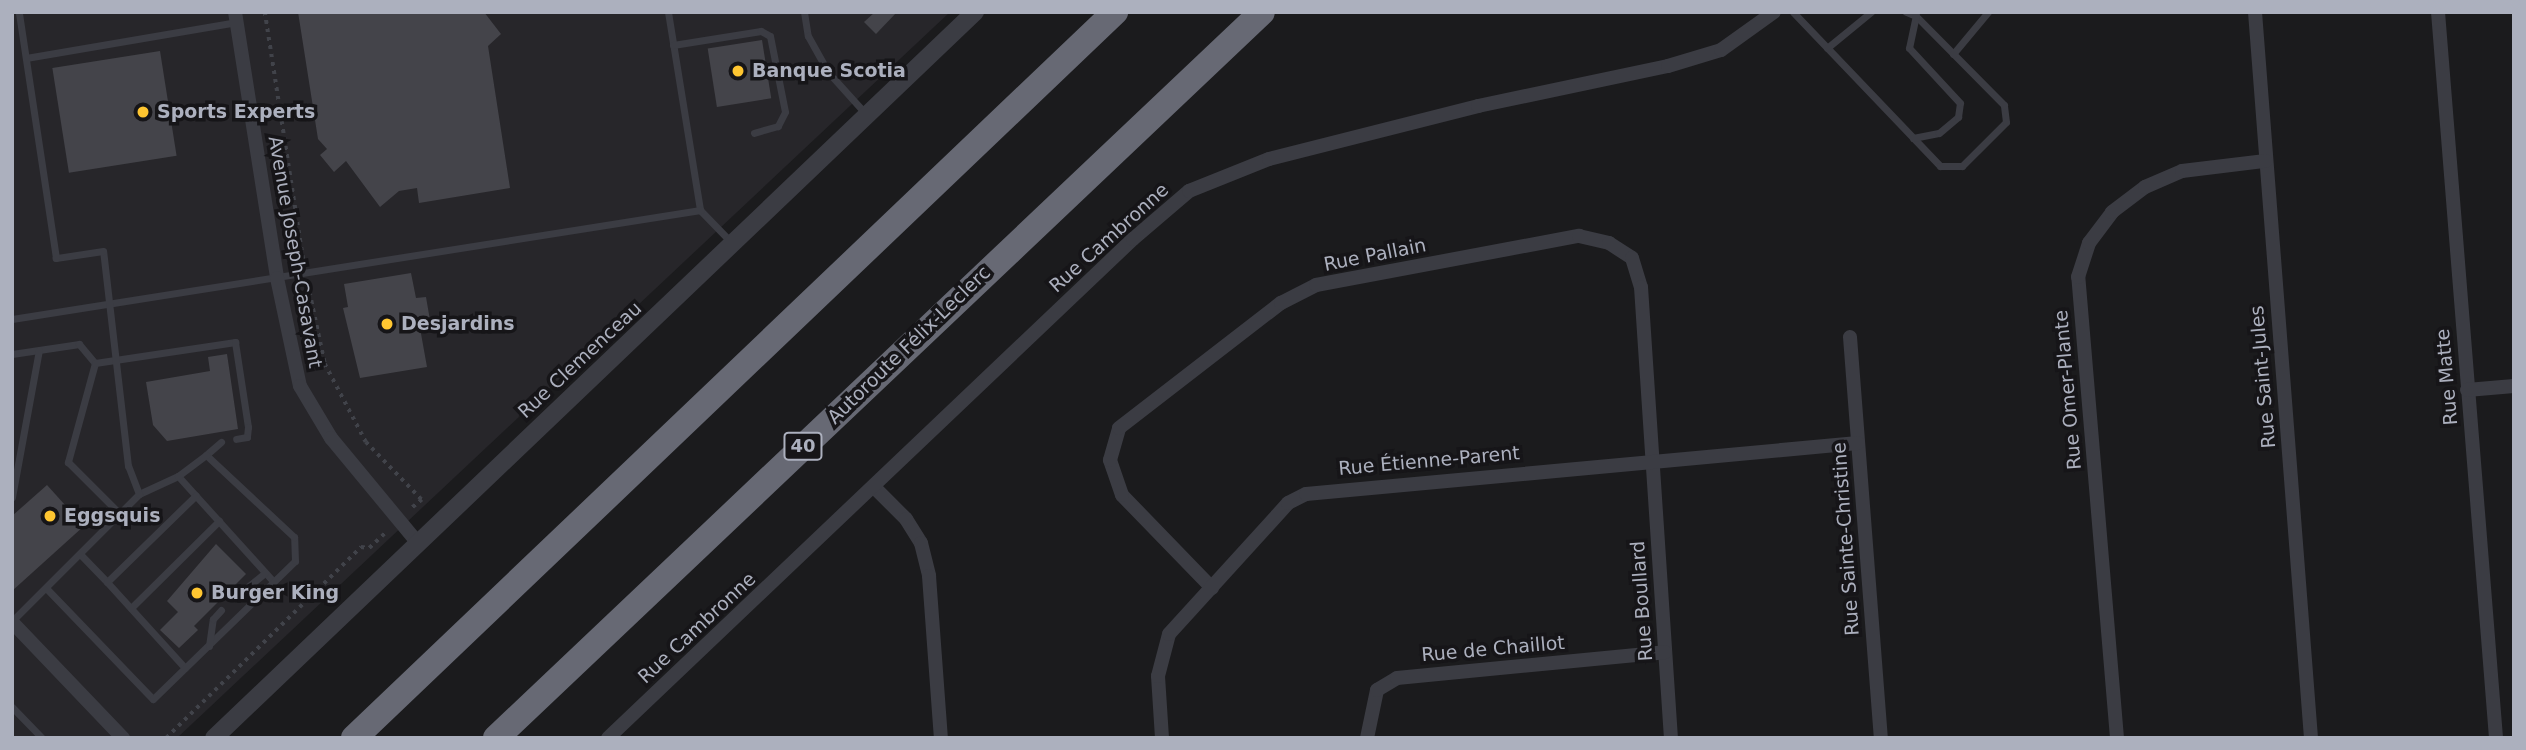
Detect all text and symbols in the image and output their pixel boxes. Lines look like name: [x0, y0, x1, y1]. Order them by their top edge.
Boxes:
place label: Banque Scotia: [752, 60, 906, 82]
marker: Banque Scotia: [730, 63, 746, 79]
place label: Sports Experts: [157, 101, 315, 123]
marker: Sports Experts: [135, 104, 151, 120]
street label: Avenue Joseph-Casavant: [263, 134, 327, 370]
street label: Rue Cambronne: [1045, 179, 1173, 297]
street label: Rue Pallain: [1322, 234, 1428, 276]
street label: Autoroute Félix-Leclerc: [823, 261, 995, 429]
street label: Rue Clemenceau: [514, 297, 646, 423]
street label: Rue Saint-Jules: [2245, 305, 2281, 449]
street label: Rue Omer-Plante: [2050, 309, 2086, 471]
place label: Desjardins: [401, 313, 515, 335]
marker: Desjardins: [379, 316, 395, 332]
street label: Rue Matte: [2431, 328, 2463, 426]
road number: 40: [782, 432, 824, 461]
street label: Rue Sainte-Christine: [1828, 441, 1864, 637]
street label: Rue Étienne-Parent: [1337, 442, 1521, 480]
place label: Eggsquis: [64, 505, 160, 527]
marker: Eggsquis: [42, 508, 58, 524]
street label: Rue Boullard: [1626, 540, 1658, 662]
street label: Rue Cambronne: [633, 568, 761, 688]
place label: Burger King: [211, 582, 339, 604]
marker: Burger King: [189, 585, 205, 601]
street label: Rue de Chaillot: [1420, 631, 1566, 667]

